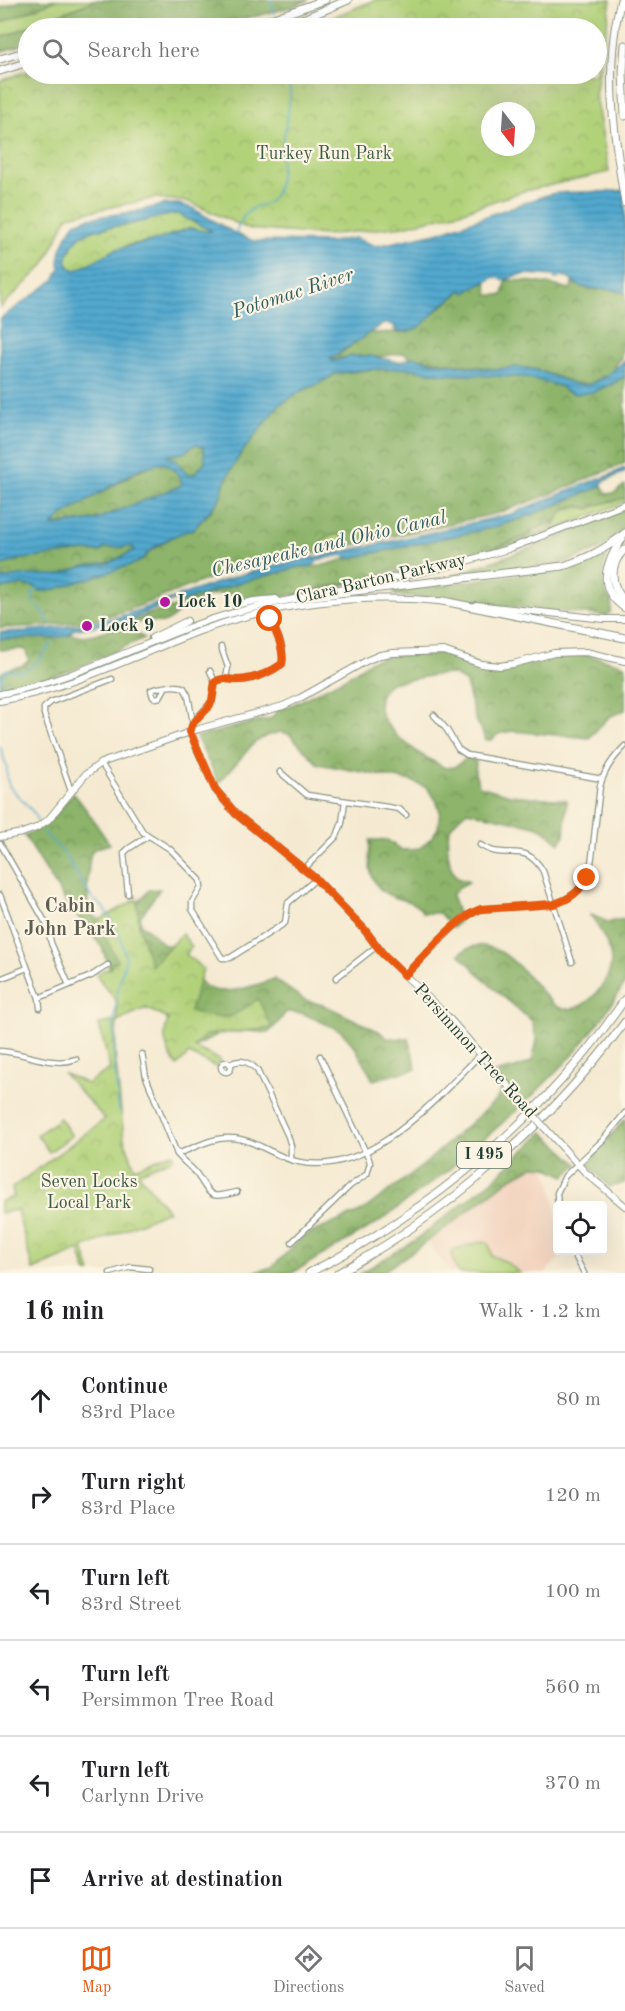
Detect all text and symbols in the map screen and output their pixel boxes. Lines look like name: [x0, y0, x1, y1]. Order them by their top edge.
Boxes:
search box: [18, 18, 607, 84]
icon: search: [39, 35, 72, 68]
text: Search here: [87, 40, 200, 62]
north arrow: [481, 102, 535, 156]
park label: Turkey Run Park: [256, 145, 392, 163]
water label: Potomac River: [229, 265, 356, 323]
water label: Chesapeake and Ohio Canal: [209, 508, 449, 582]
street label: Clara Barton Parkway: [294, 551, 468, 607]
place label: Lock 10: [177, 593, 243, 611]
marker: Lock 10: [158, 595, 172, 609]
route start: [256, 605, 282, 631]
place label: Lock 9: [99, 617, 154, 635]
marker: Lock 9: [80, 619, 94, 633]
route end: [573, 864, 599, 890]
district label: Cabin John Park: [24, 897, 116, 940]
street label: Persimmon Tree Road: [410, 980, 540, 1122]
road number: I 495: [457, 1142, 511, 1168]
park label: Seven Locks Local Park: [40, 1173, 138, 1212]
map controls: [553, 1201, 607, 1255]
button: locate: [553, 1201, 607, 1255]
text: 16 min: [24, 1299, 104, 1325]
text: Walk · 1.2 km: [478, 1302, 601, 1322]
text: Continue: [81, 1376, 168, 1398]
icon: ahead: [24, 1384, 57, 1417]
text: 80 m: [556, 1390, 601, 1410]
text: 83rd Place: [81, 1403, 175, 1423]
text: Turn right: [81, 1472, 185, 1494]
icon: right: [24, 1480, 57, 1513]
text: 120 m: [545, 1486, 601, 1506]
text: 83rd Place: [81, 1499, 175, 1519]
text: Turn left: [81, 1568, 170, 1590]
icon: left: [24, 1576, 57, 1609]
text: 100 m: [545, 1582, 601, 1602]
text: 83rd Street: [81, 1595, 181, 1615]
text: Turn left: [81, 1664, 170, 1686]
icon: left: [24, 1672, 57, 1705]
text: 560 m: [545, 1678, 601, 1698]
text: Persimmon Tree Road: [81, 1691, 274, 1711]
text: Turn left: [81, 1760, 170, 1782]
icon: left: [24, 1768, 57, 1801]
text: 370 m: [545, 1774, 601, 1794]
text: Carlynn Drive: [81, 1787, 204, 1807]
icon: arrive: [24, 1864, 57, 1897]
text: Arrive at destination: [81, 1869, 283, 1891]
tab: Map: [80, 1942, 113, 1998]
tab: Directions: [273, 1942, 344, 1998]
tab: Saved: [504, 1942, 545, 1998]

